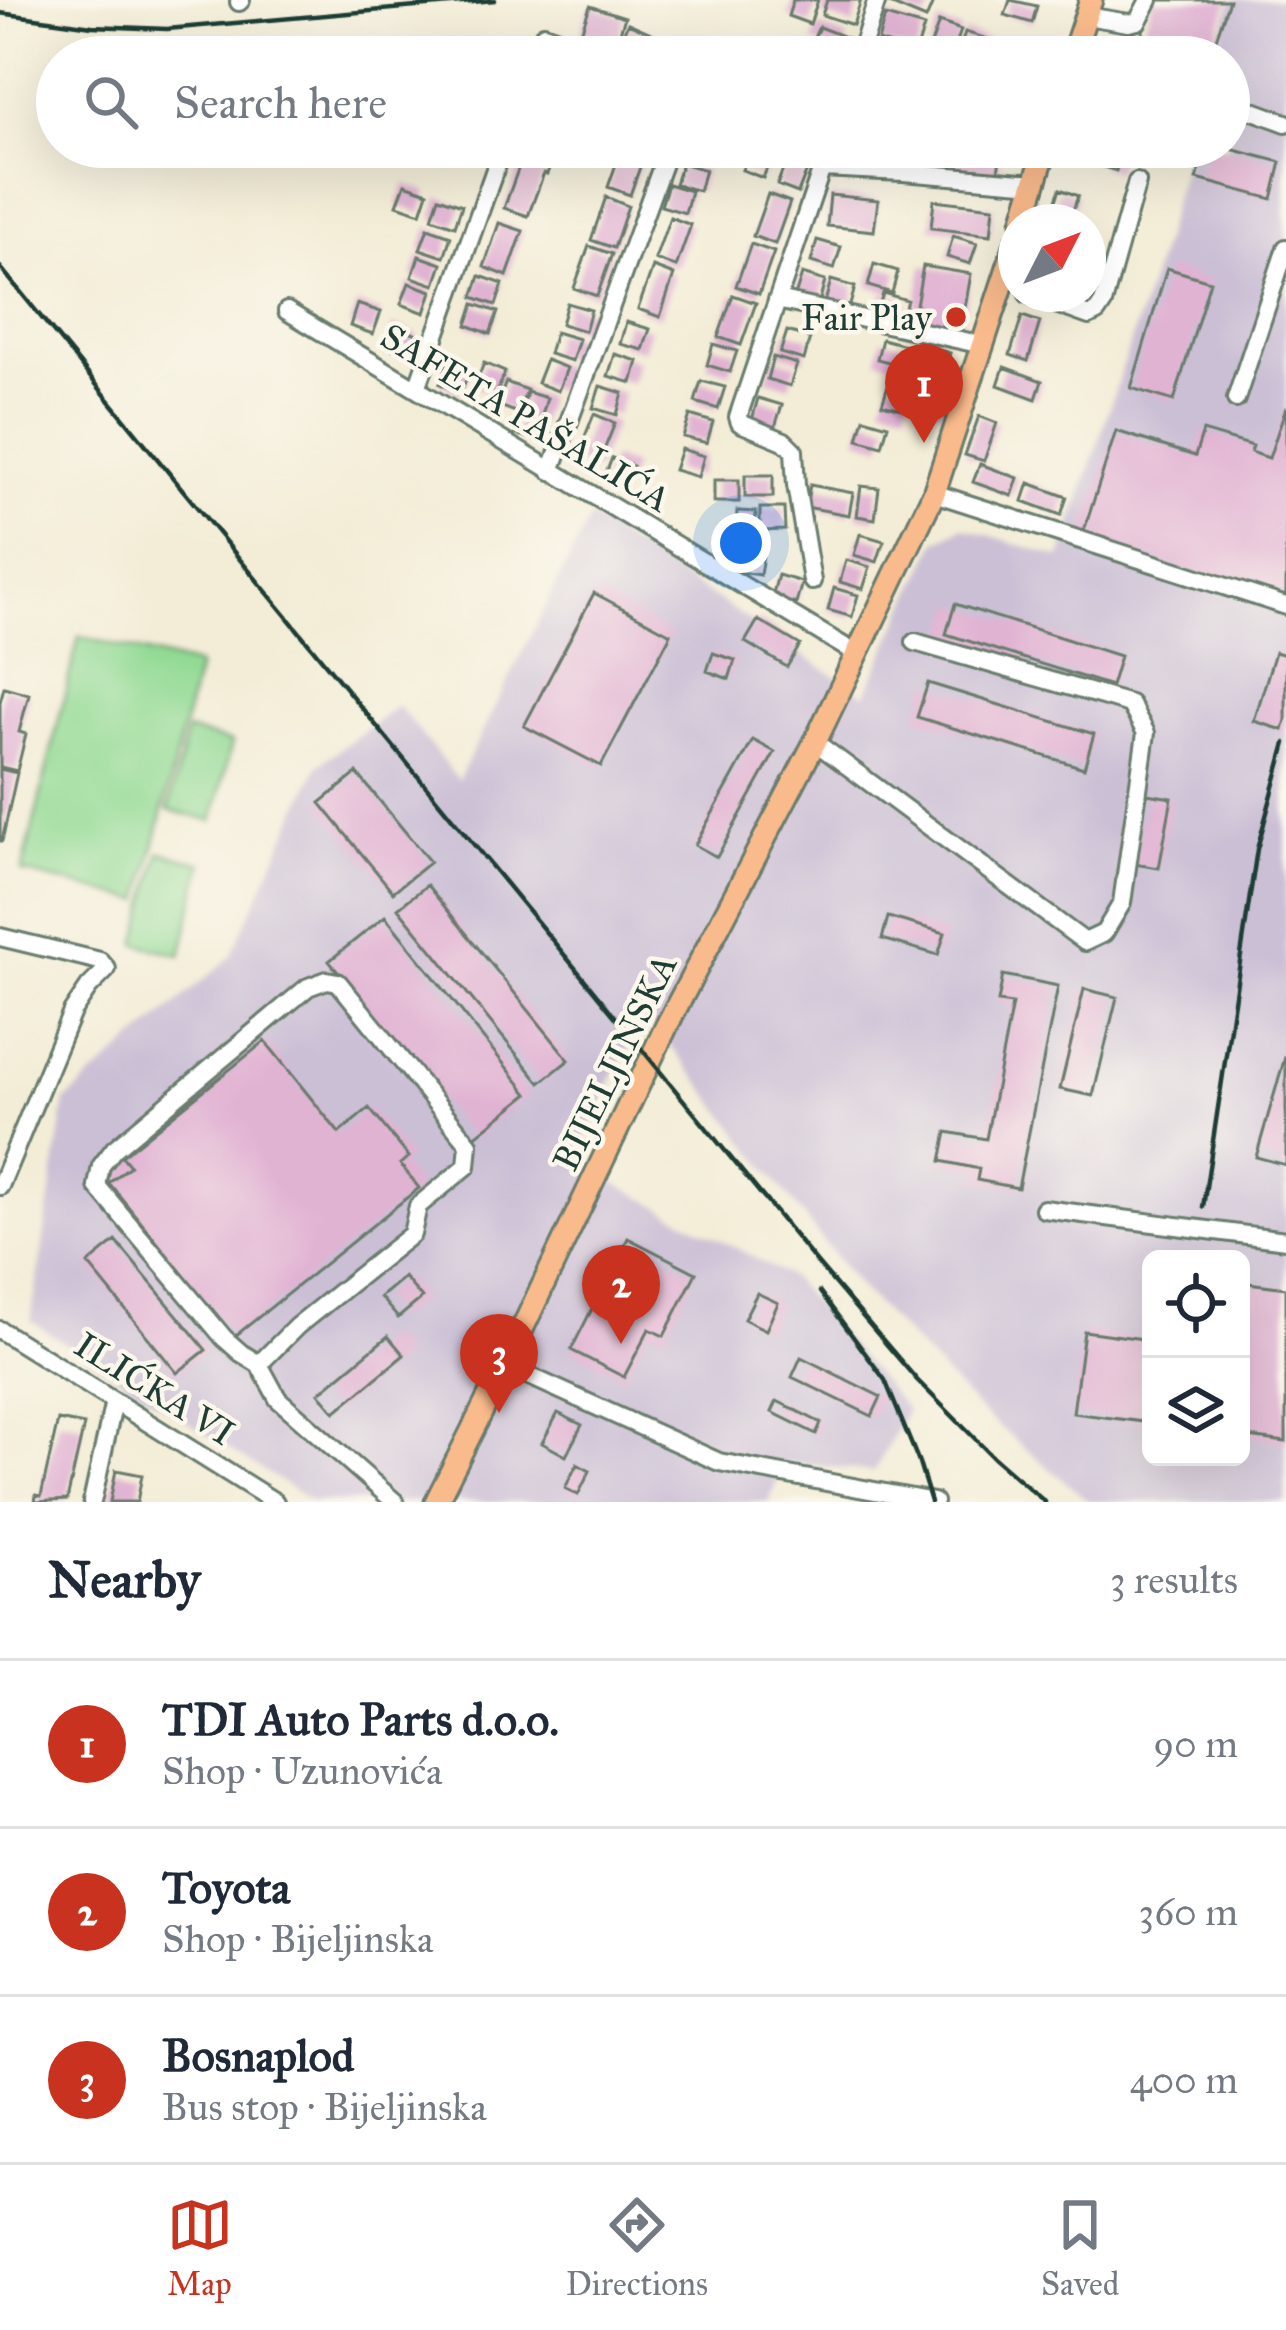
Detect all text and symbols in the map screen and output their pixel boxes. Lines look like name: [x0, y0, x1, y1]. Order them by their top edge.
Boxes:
search box: [36, 36, 1250, 168]
icon: search: [78, 69, 144, 135]
text: Search here: [174, 75, 387, 130]
north arrow: [998, 204, 1106, 312]
place label: Fair Play: [801, 296, 933, 340]
marker: Fair Play: [943, 304, 969, 330]
street label: SAFETA PAŠALIĆA: [373, 312, 679, 522]
pin: 1: [885, 344, 963, 443]
your location: [711, 513, 771, 573]
street label: BIJELJINSKA: [543, 947, 686, 1178]
pin: 2: [582, 1245, 660, 1344]
map controls: [1142, 1250, 1250, 1466]
button: locate: [1142, 1250, 1250, 1358]
pin: 3: [460, 1314, 538, 1413]
street label: ILIĆKA VI: [67, 1321, 243, 1455]
button: layers: [1142, 1358, 1250, 1466]
text: Nearby: [48, 1549, 200, 1611]
text: 3 results: [1110, 1556, 1238, 1604]
text: TDI Auto Parts d.o.o.: [162, 1692, 559, 1747]
text: 1: [79, 1720, 95, 1768]
text: 90 m: [1153, 1720, 1238, 1768]
text: Shop · Uzunovića: [162, 1747, 443, 1795]
text: Toyota: [162, 1860, 290, 1915]
text: 2: [77, 1888, 97, 1936]
text: 360 m: [1139, 1888, 1238, 1936]
text: Shop · Bijeljinska: [162, 1915, 433, 1963]
text: Bosnaplod: [162, 2028, 354, 2083]
text: 3: [79, 2056, 95, 2104]
text: 400 m: [1130, 2056, 1238, 2104]
text: Bus stop · Bijeljinska: [162, 2083, 487, 2131]
tab: Map: [167, 2192, 233, 2304]
tab: Directions: [566, 2192, 708, 2304]
tab: Saved: [1041, 2192, 1119, 2304]

